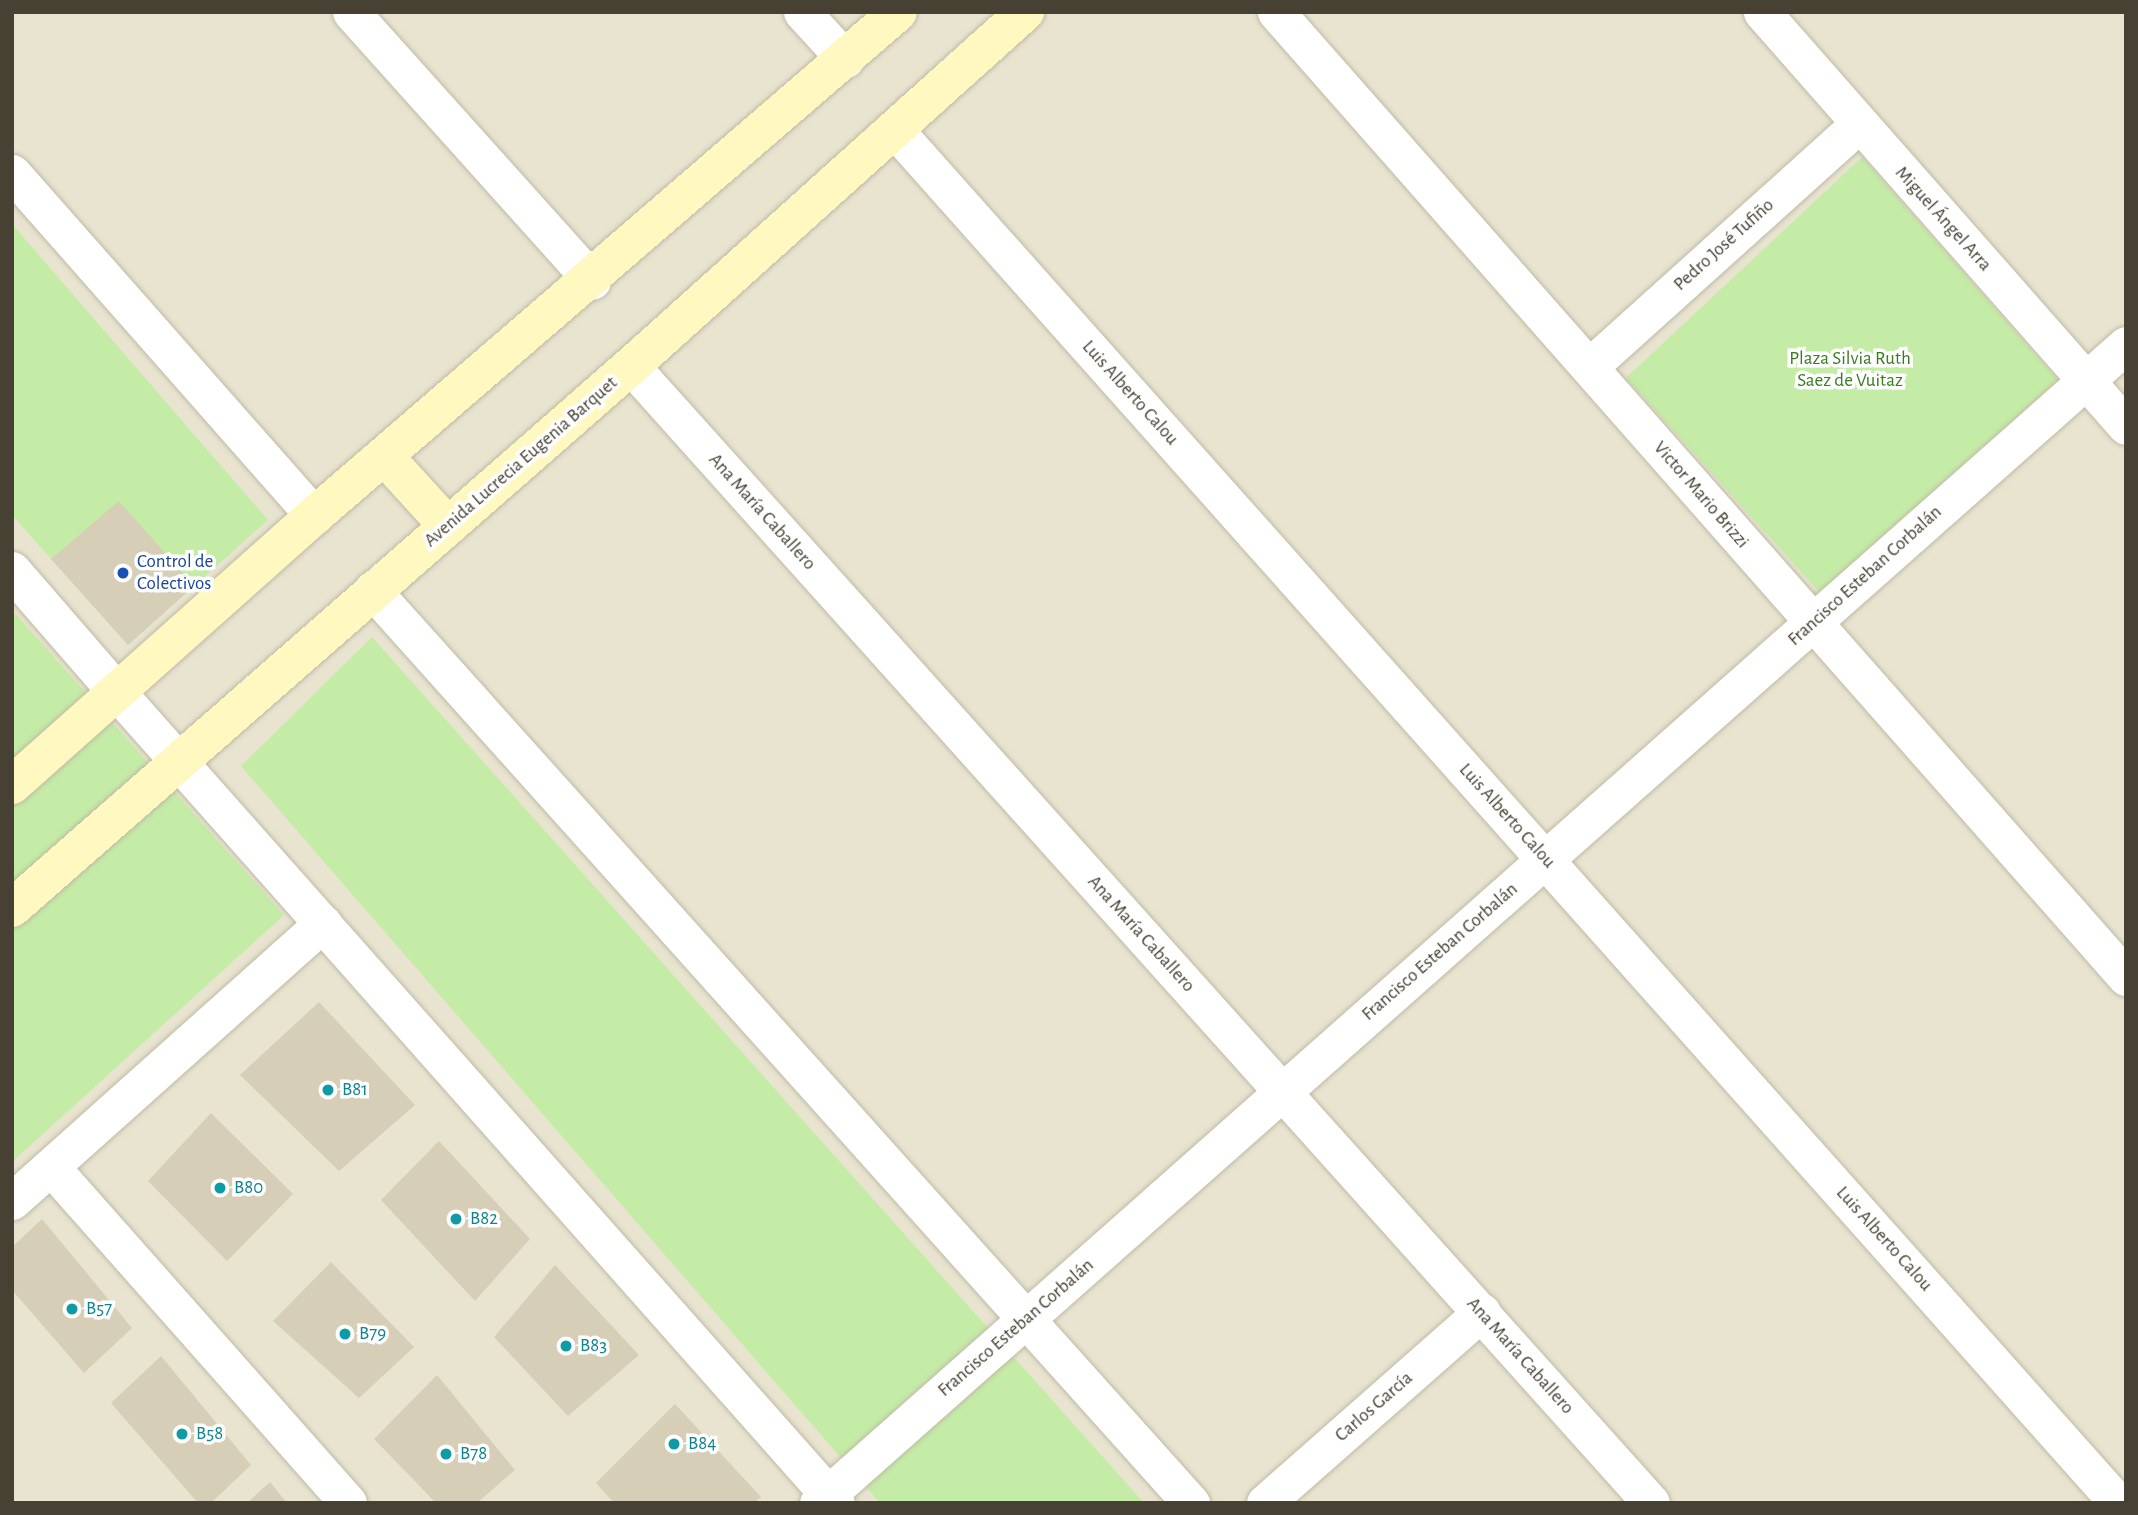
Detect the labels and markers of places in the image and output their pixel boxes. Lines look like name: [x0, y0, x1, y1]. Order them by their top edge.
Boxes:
place label: Control de Colectivos: [137, 551, 213, 595]
marker: Control de Colectivos: [115, 565, 131, 581]
place label: B81: [342, 1079, 368, 1101]
marker: B81: [320, 1082, 336, 1098]
place label: B80: [234, 1177, 263, 1199]
marker: B80: [212, 1180, 228, 1196]
place label: B82: [470, 1208, 498, 1230]
marker: B82: [448, 1211, 464, 1227]
place label: B57: [86, 1298, 112, 1320]
marker: B57: [64, 1301, 80, 1317]
place label: B79: [359, 1323, 386, 1345]
marker: B79: [337, 1326, 353, 1342]
place label: B83: [580, 1335, 607, 1357]
marker: B83: [558, 1338, 574, 1354]
place label: B58: [196, 1423, 223, 1445]
marker: B58: [174, 1426, 190, 1442]
place label: B84: [688, 1433, 716, 1455]
marker: B84: [666, 1436, 682, 1452]
place label: B78: [460, 1443, 487, 1465]
marker: B78: [438, 1446, 454, 1462]

